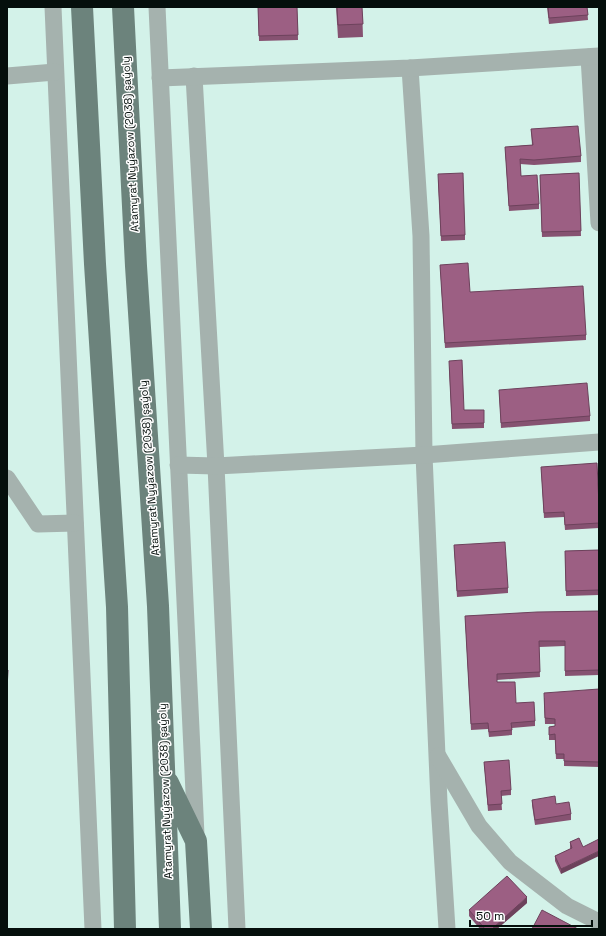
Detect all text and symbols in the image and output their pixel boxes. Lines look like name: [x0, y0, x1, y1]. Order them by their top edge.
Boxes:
street label: Atamyrat Nyýazow (2038) şaýoly: [118, 56, 142, 232]
street label: Atamyrat Nyýazow (2038) şaýoly: [136, 380, 162, 556]
street label: Atamyrat Nyýazow (2038) şaýoly: [155, 703, 175, 879]
scale bar: [470, 902, 592, 928]
text: 50 m: [476, 908, 504, 924]

